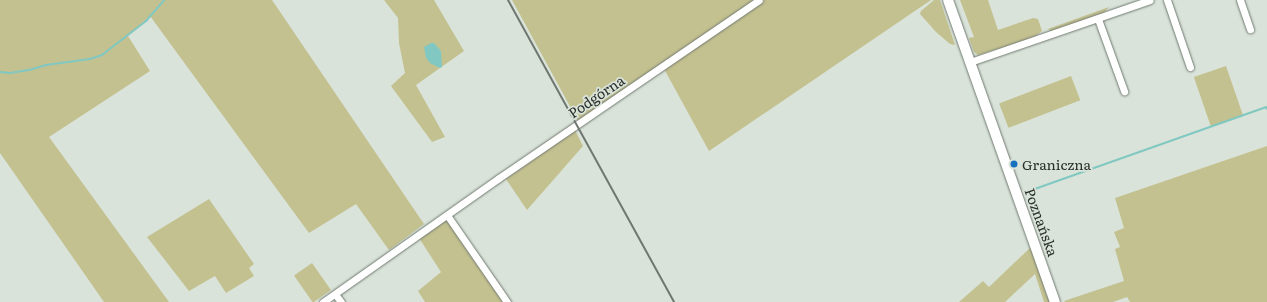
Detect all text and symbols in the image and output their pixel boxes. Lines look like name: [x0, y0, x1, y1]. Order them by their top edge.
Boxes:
street label: Podgórna: [565, 71, 627, 121]
place label: Graniczna: [1022, 156, 1091, 172]
marker: Graniczna: [1009, 159, 1019, 169]
street label: Poznańska: [1022, 186, 1062, 258]

